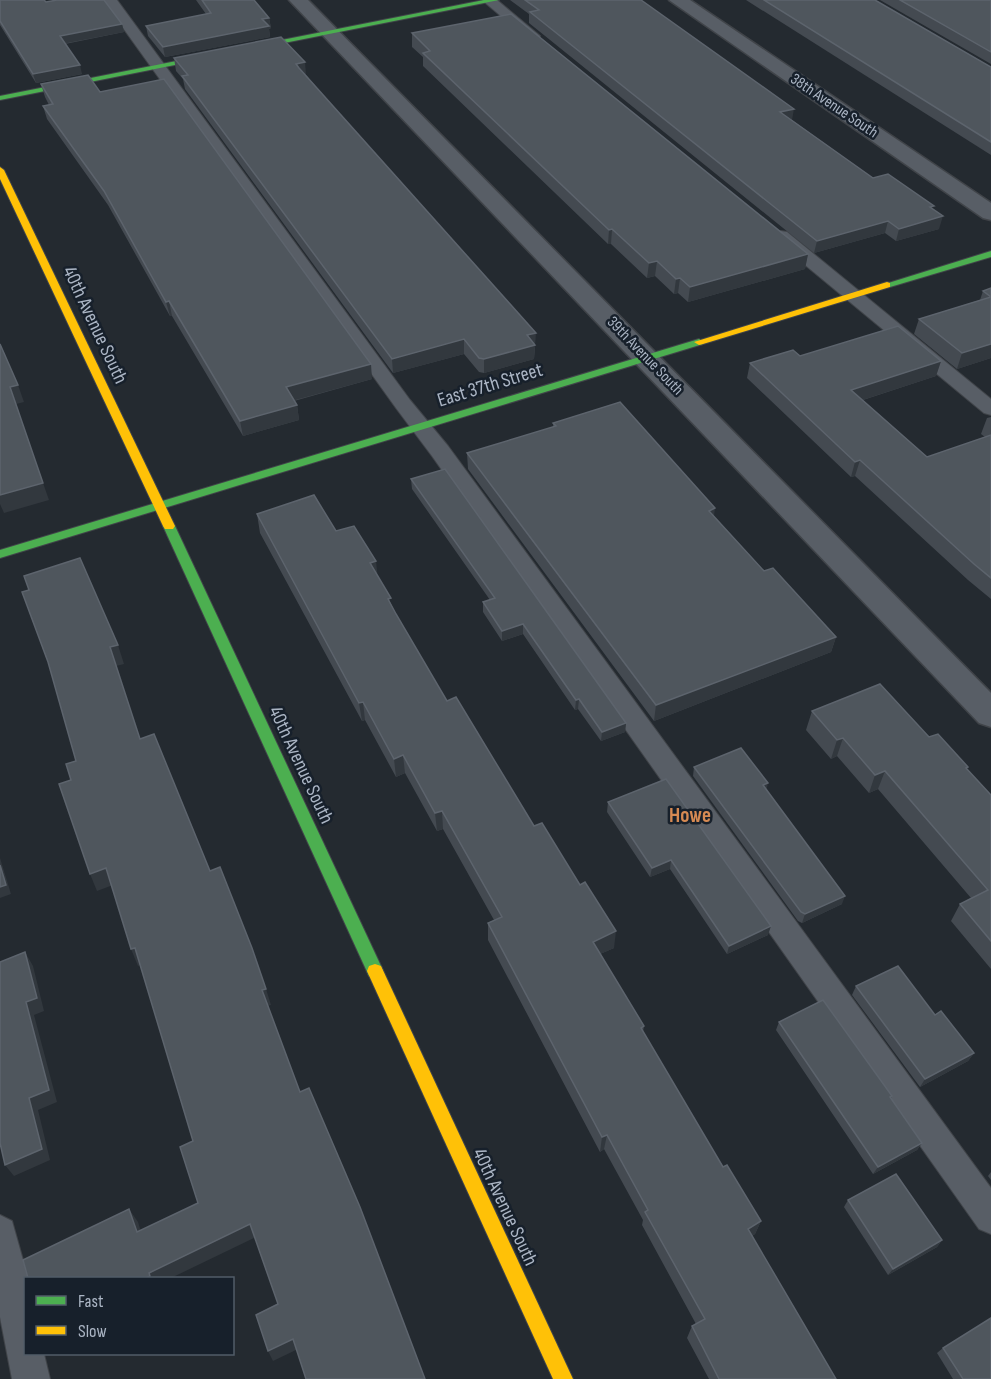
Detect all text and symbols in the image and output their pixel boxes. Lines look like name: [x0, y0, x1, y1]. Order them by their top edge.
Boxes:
street label: 38th Avenue South: [787, 70, 881, 142]
street label: 40th Avenue South: [57, 262, 133, 388]
street label: 39th Avenue South: [603, 313, 687, 399]
street label: East 37th Street: [435, 358, 545, 412]
street label: 40th Avenue South: [263, 702, 339, 828]
district label: Howe: [669, 803, 711, 828]
street label: 40th Avenue South: [467, 1144, 543, 1270]
legend: [24, 1277, 234, 1355]
text: Fast: [78, 1291, 104, 1312]
text: Slow: [78, 1321, 107, 1342]

